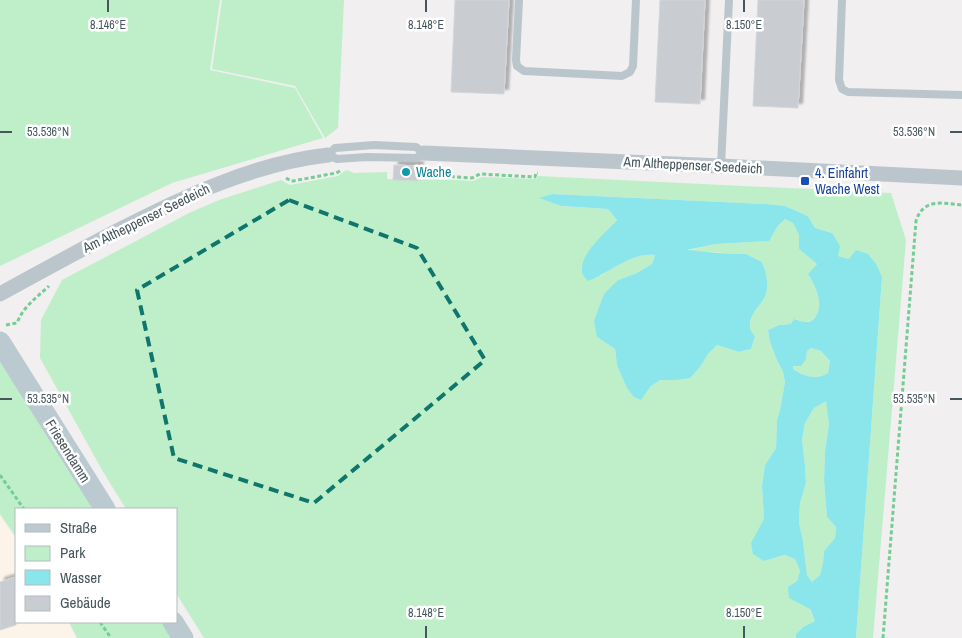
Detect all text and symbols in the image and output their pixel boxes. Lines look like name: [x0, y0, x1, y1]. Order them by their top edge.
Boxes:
text: 8.146°E: [90, 17, 126, 33]
text: 8.148°E: [408, 17, 444, 33]
text: 8.150°E: [726, 17, 762, 33]
text: 53.536°N: [27, 124, 69, 140]
text: 53.536°N: [893, 124, 935, 140]
street label: Am Altheppenser Seedeich: [622, 152, 763, 178]
place label: Wache: [416, 163, 451, 181]
place label: 4. Einfahrt Wache West: [815, 164, 879, 198]
marker: Wache: [400, 166, 412, 178]
marker: 4. Einfahrt Wache West: [799, 175, 811, 187]
street label: Am Altheppenser Seedeich: [79, 179, 212, 257]
text: 53.535°N: [27, 391, 69, 407]
text: 53.535°N: [893, 391, 935, 407]
street label: Friesendamm: [42, 416, 94, 486]
legend: [15, 508, 178, 623]
text: Straße: [60, 517, 97, 538]
text: Park: [60, 542, 86, 563]
text: Wasser: [60, 567, 101, 588]
text: Gebäude: [60, 592, 111, 613]
text: 8.148°E: [408, 605, 444, 621]
text: 8.150°E: [726, 605, 762, 621]

